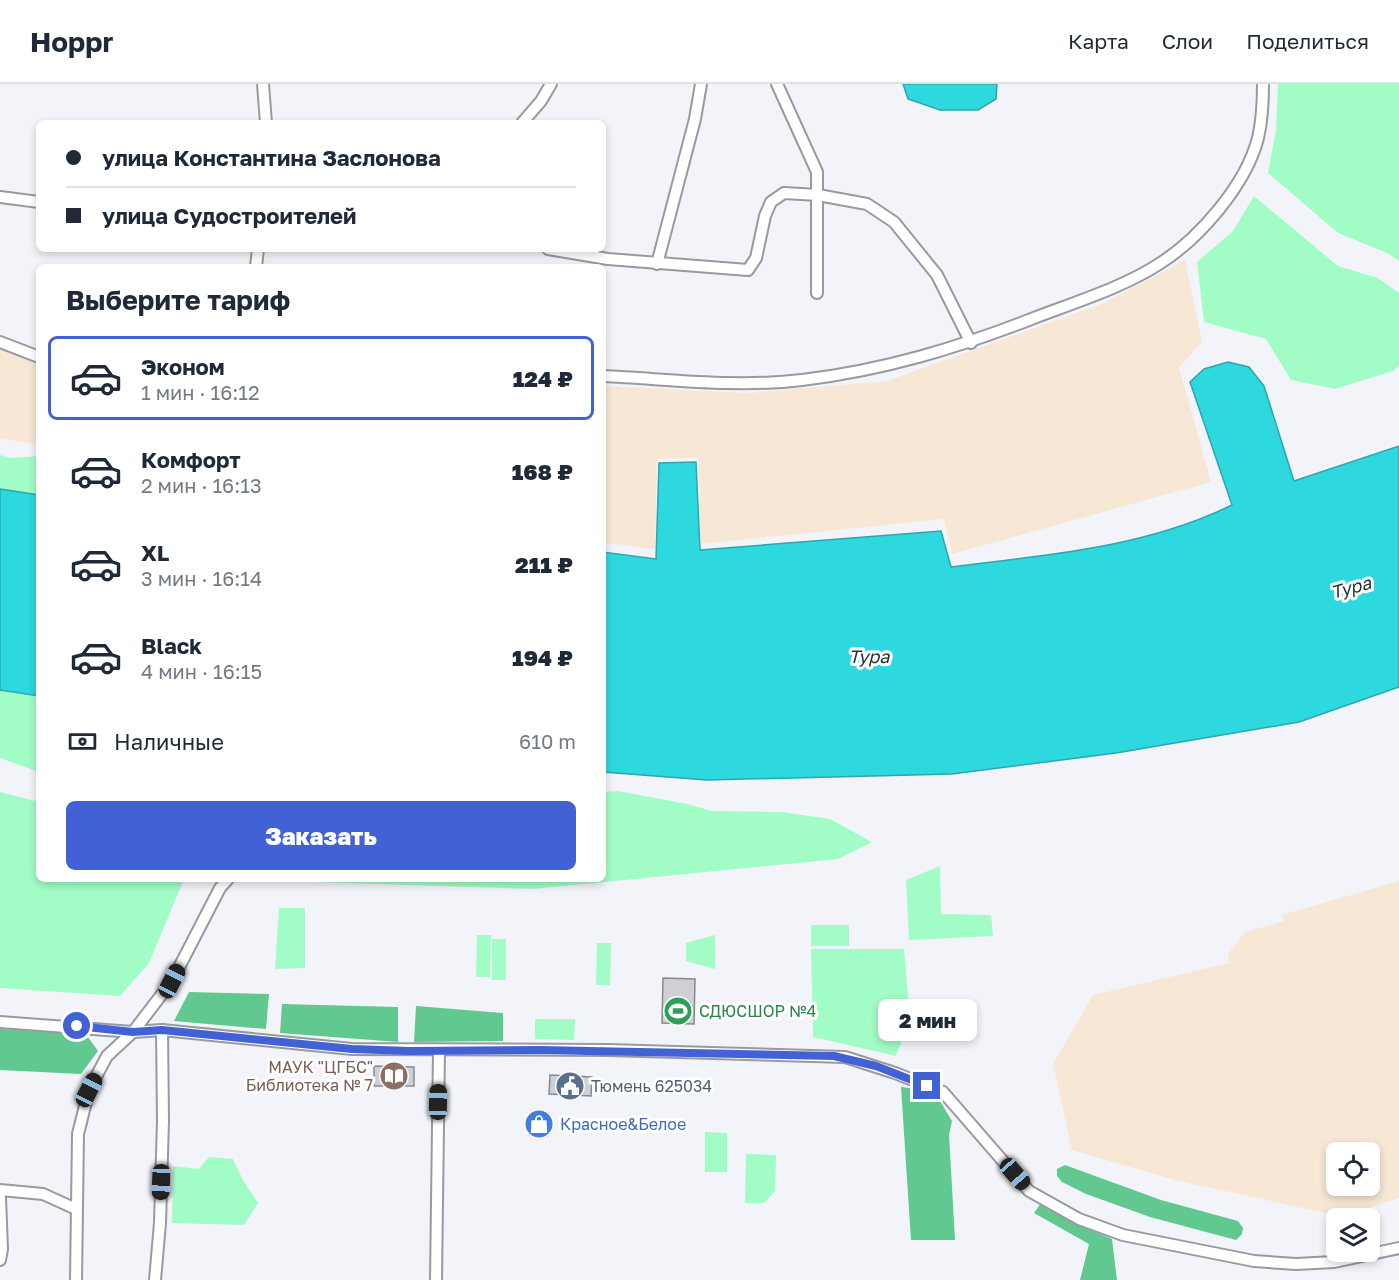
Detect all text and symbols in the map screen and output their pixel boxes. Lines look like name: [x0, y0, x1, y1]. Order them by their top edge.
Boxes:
text: Hoppr: [30, 25, 113, 58]
text: Карта: [1068, 28, 1129, 54]
text: Слои: [1162, 28, 1213, 54]
text: Поделиться: [1246, 28, 1369, 54]
text: улица Константина Заслонова: [102, 144, 441, 171]
text: улица Судостроителей: [102, 202, 356, 229]
text: Выберите тариф: [66, 284, 290, 316]
icon: car: [69, 351, 123, 405]
text: Эконом: [141, 353, 225, 380]
text: 124 ₽: [513, 365, 573, 392]
text: 1 мин · 16:12: [141, 380, 260, 404]
icon: car: [69, 444, 123, 498]
text: Комфорт: [141, 446, 241, 473]
text: 168 ₽: [512, 458, 573, 485]
text: 2 мин · 16:13: [141, 473, 262, 497]
icon: car: [69, 537, 123, 591]
text: XL: [141, 539, 169, 566]
text: 211 ₽: [515, 551, 573, 578]
text: 3 мин · 16:14: [141, 566, 262, 590]
water label: Тура: [1328, 571, 1374, 603]
icon: car: [69, 630, 123, 684]
text: Black: [141, 632, 202, 659]
text: 194 ₽: [512, 644, 573, 671]
water label: Тура: [848, 645, 890, 667]
text: 4 мин · 16:15: [141, 659, 262, 683]
icon: cash: [66, 725, 99, 758]
text: Наличные: [114, 728, 224, 755]
text: 610 m: [519, 729, 576, 753]
button: Заказать: [66, 801, 576, 870]
car: [156, 961, 188, 1001]
sports icon: СДЮСШОР №4: [662, 995, 694, 1027]
callout: 2 мин: [878, 999, 976, 1041]
place label: СДЮСШОР №4: [699, 1001, 816, 1021]
text: 2 мин: [899, 1008, 956, 1032]
route start: [63, 1012, 90, 1039]
place label: МАУК "ЦГБС" Библиотека № 7: [246, 1057, 373, 1095]
library icon: МАУК "ЦГБС" Библиотека № 7: [378, 1060, 410, 1092]
car: [73, 1070, 105, 1110]
public building icon: Тюмень 625034: [554, 1070, 586, 1102]
route end: [913, 1072, 940, 1099]
place label: Тюмень 625034: [591, 1076, 712, 1096]
car: [429, 1084, 447, 1120]
shop icon: Красное&Белое: [523, 1108, 555, 1140]
place label: Красное&Белое: [560, 1114, 686, 1134]
map controls: [1326, 1142, 1380, 1262]
button: locate: [1326, 1142, 1380, 1196]
car: [996, 1155, 1034, 1193]
car: [151, 1164, 171, 1200]
button: layers: [1326, 1208, 1380, 1262]

